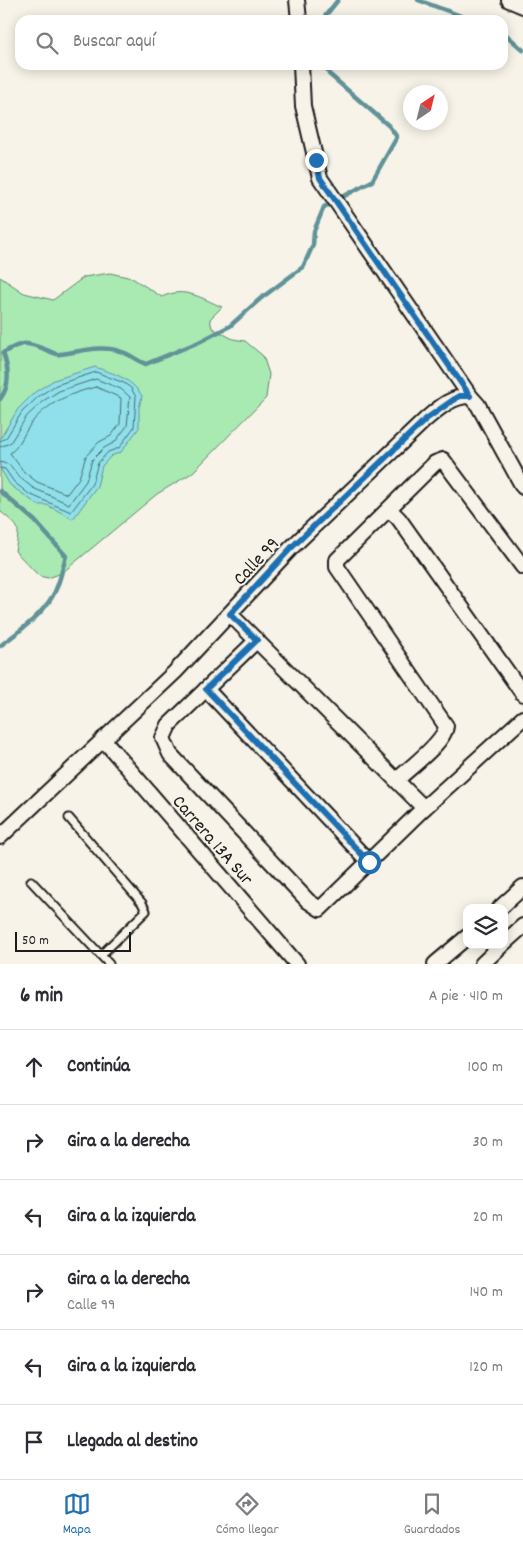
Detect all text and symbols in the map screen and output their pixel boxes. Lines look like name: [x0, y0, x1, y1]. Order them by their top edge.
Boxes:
search box: [15, 15, 508, 70]
icon: search: [33, 29, 61, 57]
text: Buscar aquí: [73, 29, 155, 56]
north arrow: [403, 85, 448, 130]
route end: [305, 149, 328, 172]
street label: Calle 99: [228, 532, 287, 593]
street label: Carrera 13A Sur: [164, 790, 258, 892]
route start: [358, 851, 381, 874]
map controls: [463, 904, 508, 949]
button: layers: [463, 904, 508, 949]
scale bar: [15, 929, 131, 952]
text: 50 m: [22, 931, 49, 951]
text: 6 min: [20, 982, 63, 1012]
text: A pie · 410 m: [429, 985, 503, 1008]
icon: ahead: [20, 1053, 48, 1081]
text: Continúa: [67, 1054, 130, 1081]
text: 100 m: [467, 1056, 503, 1079]
icon: right: [20, 1128, 48, 1156]
text: Gira a la derecha: [67, 1129, 189, 1156]
text: 30 m: [473, 1131, 503, 1154]
icon: left: [20, 1203, 48, 1231]
text: Gira a la izquierda: [67, 1204, 195, 1231]
text: 20 m: [473, 1206, 503, 1229]
text: Gira a la derecha: [67, 1267, 189, 1294]
icon: right: [20, 1278, 48, 1306]
text: 140 m: [469, 1281, 503, 1304]
text: Calle 99: [67, 1294, 115, 1317]
icon: left: [20, 1353, 48, 1381]
text: Gira a la izquierda: [67, 1354, 195, 1381]
text: 120 m: [469, 1356, 503, 1379]
icon: arrive: [20, 1428, 48, 1456]
text: Llegada al destino: [67, 1429, 198, 1456]
tab: Mapa: [63, 1490, 91, 1540]
tab: Cómo llegar: [216, 1490, 279, 1540]
tab: Guardados: [404, 1490, 460, 1540]

